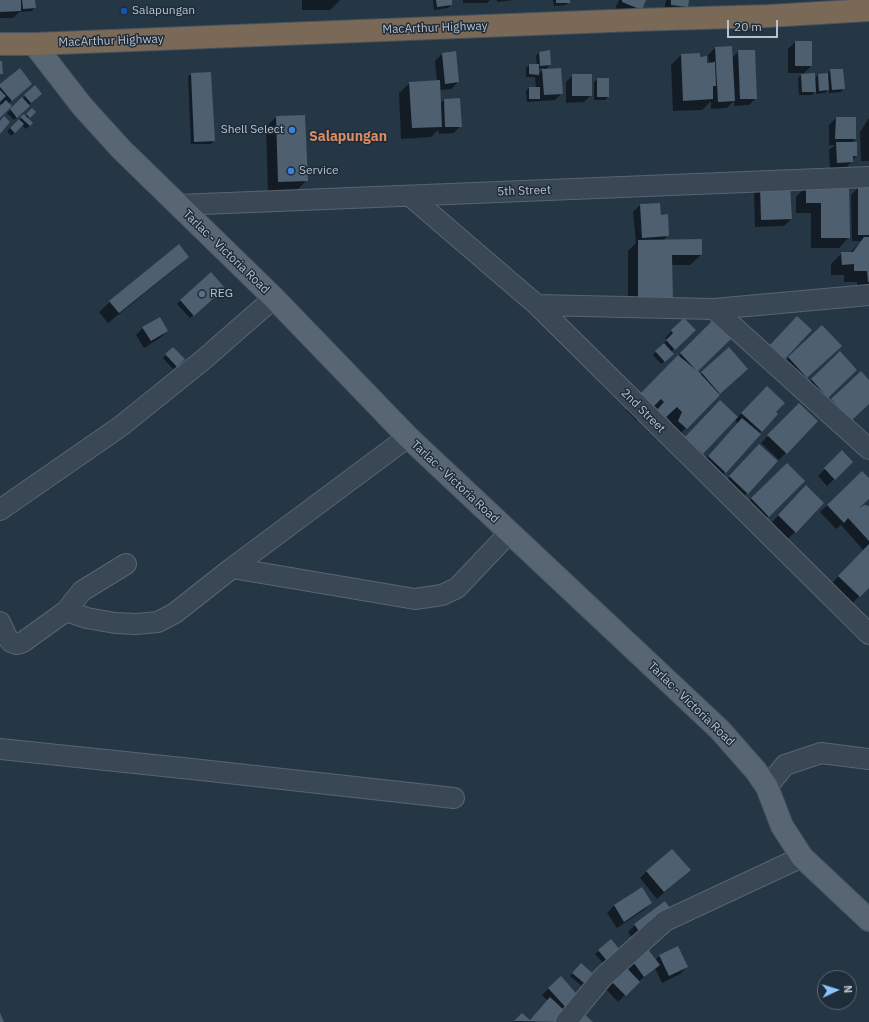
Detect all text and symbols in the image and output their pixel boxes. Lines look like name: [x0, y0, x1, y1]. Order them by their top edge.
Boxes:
place label: Salapungan: [132, 4, 195, 18]
marker: Salapungan: [119, 6, 129, 16]
scale bar: [729, 12, 780, 38]
street label: MacArthur Highway: [382, 19, 488, 37]
text: 20 m: [734, 19, 762, 34]
street label: MacArthur Highway: [58, 32, 164, 50]
place label: Shell Select: [221, 123, 284, 137]
marker: Shell Select: [287, 125, 297, 135]
district label: Salapungan: [309, 129, 387, 145]
place label: Service: [299, 164, 339, 178]
marker: Service: [286, 166, 296, 176]
street label: 5th Street: [497, 183, 551, 199]
street label: Tarlac - Victoria Road: [180, 207, 272, 297]
place label: REG: [210, 287, 233, 301]
marker: REG: [197, 289, 207, 299]
street label: 2nd Street: [618, 386, 668, 436]
street label: Tarlac - Victoria Road: [408, 438, 502, 526]
street label: Tarlac - Victoria Road: [645, 659, 737, 749]
north arrow: [817, 970, 857, 1010]
text: N: [841, 985, 855, 994]

